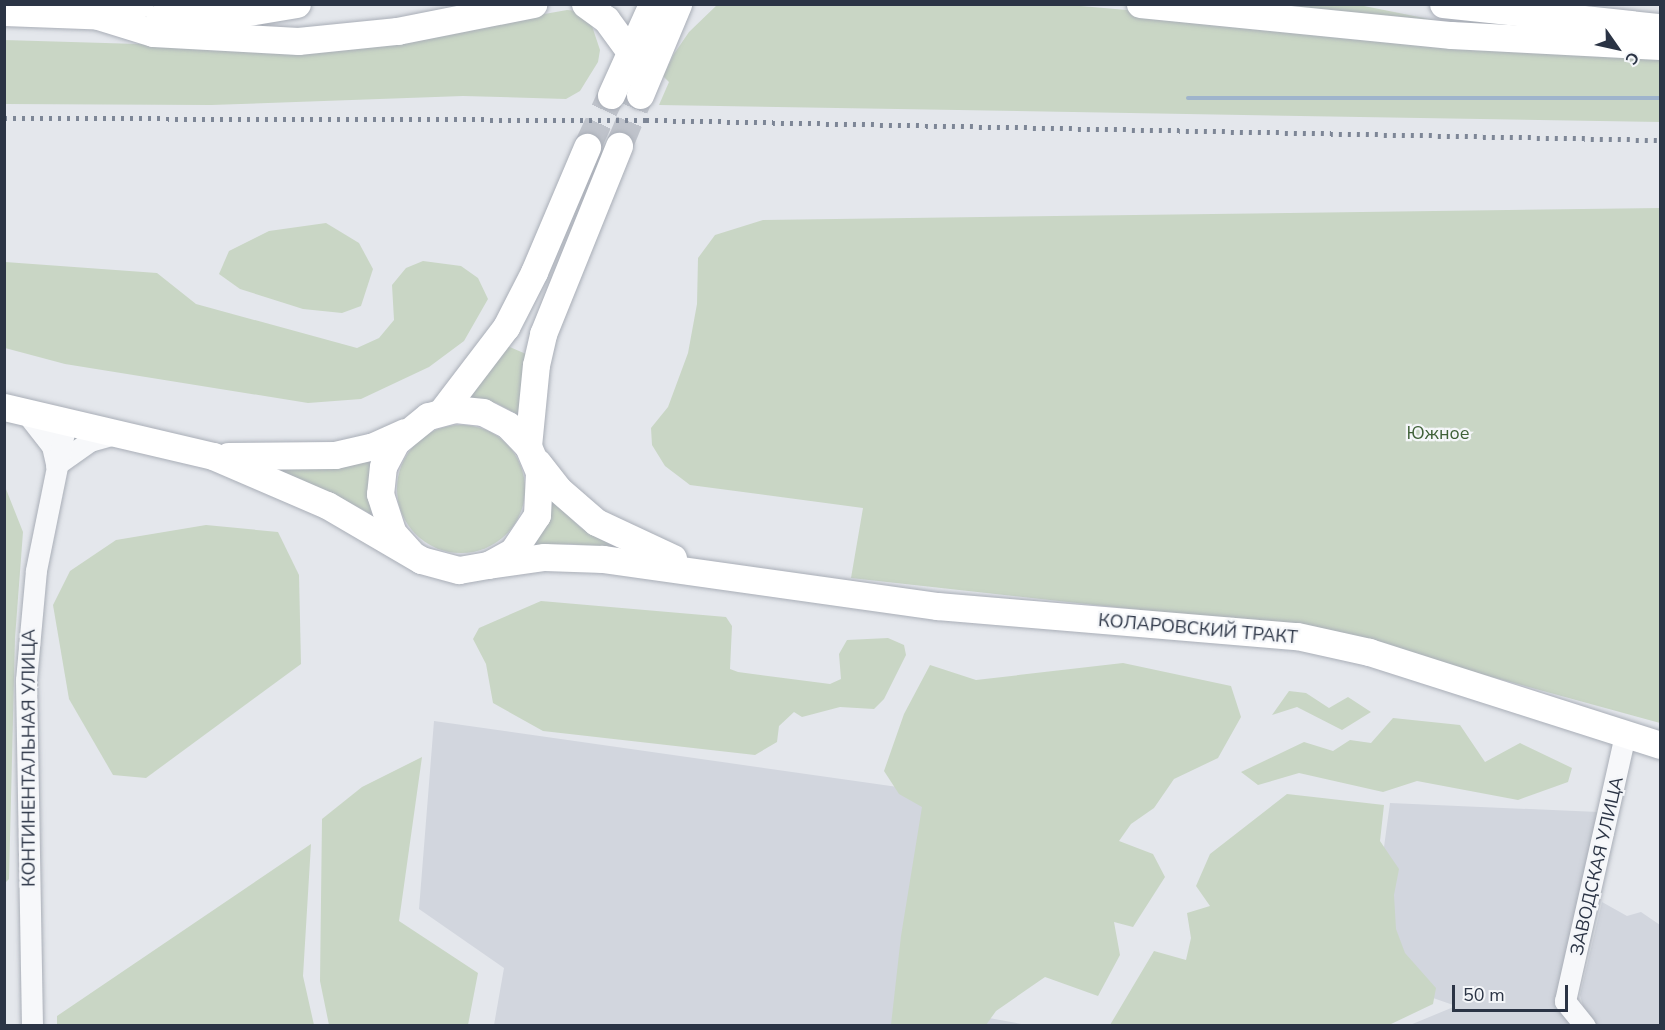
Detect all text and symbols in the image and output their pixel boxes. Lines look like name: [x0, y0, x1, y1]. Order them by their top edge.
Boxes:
north arrow: [1587, 18, 1647, 78]
text: С: [1620, 47, 1644, 69]
park label: Южное: [1407, 422, 1469, 444]
street label: КОЛАРОВСКИЙ ТРАКТ: [1097, 610, 1299, 648]
street label: КОНТИНЕНТАЛЬНАЯ УЛИЦА: [18, 629, 40, 887]
street label: ЗАВОДСКАЯ УЛИЦА: [1566, 775, 1628, 957]
scale bar: [1455, 973, 1570, 1011]
text: 50 m: [1463, 983, 1505, 1007]

